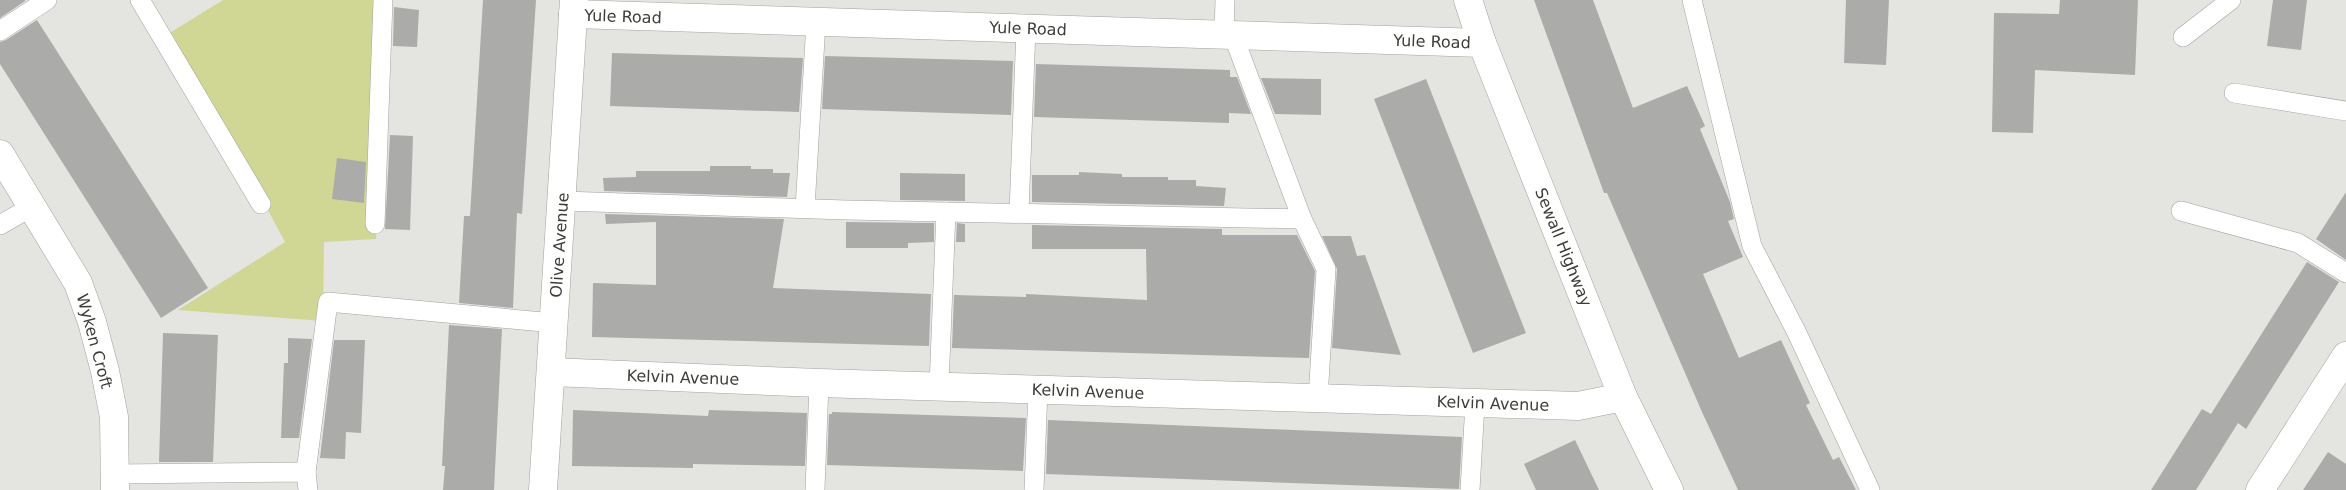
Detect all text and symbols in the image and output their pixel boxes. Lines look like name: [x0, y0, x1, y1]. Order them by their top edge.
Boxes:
street label: Yule Road: [583, 6, 662, 27]
street label: Yule Road: [988, 18, 1067, 39]
street label: Yule Road: [1392, 31, 1471, 52]
street label: Sewall Highway: [1531, 185, 1596, 309]
street label: Olive Avenue: [546, 192, 573, 298]
street label: Wyken Croft: [73, 292, 116, 391]
street label: Kelvin Avenue: [626, 366, 740, 389]
street label: Kelvin Avenue: [1031, 380, 1145, 403]
street label: Kelvin Avenue: [1436, 392, 1550, 415]

